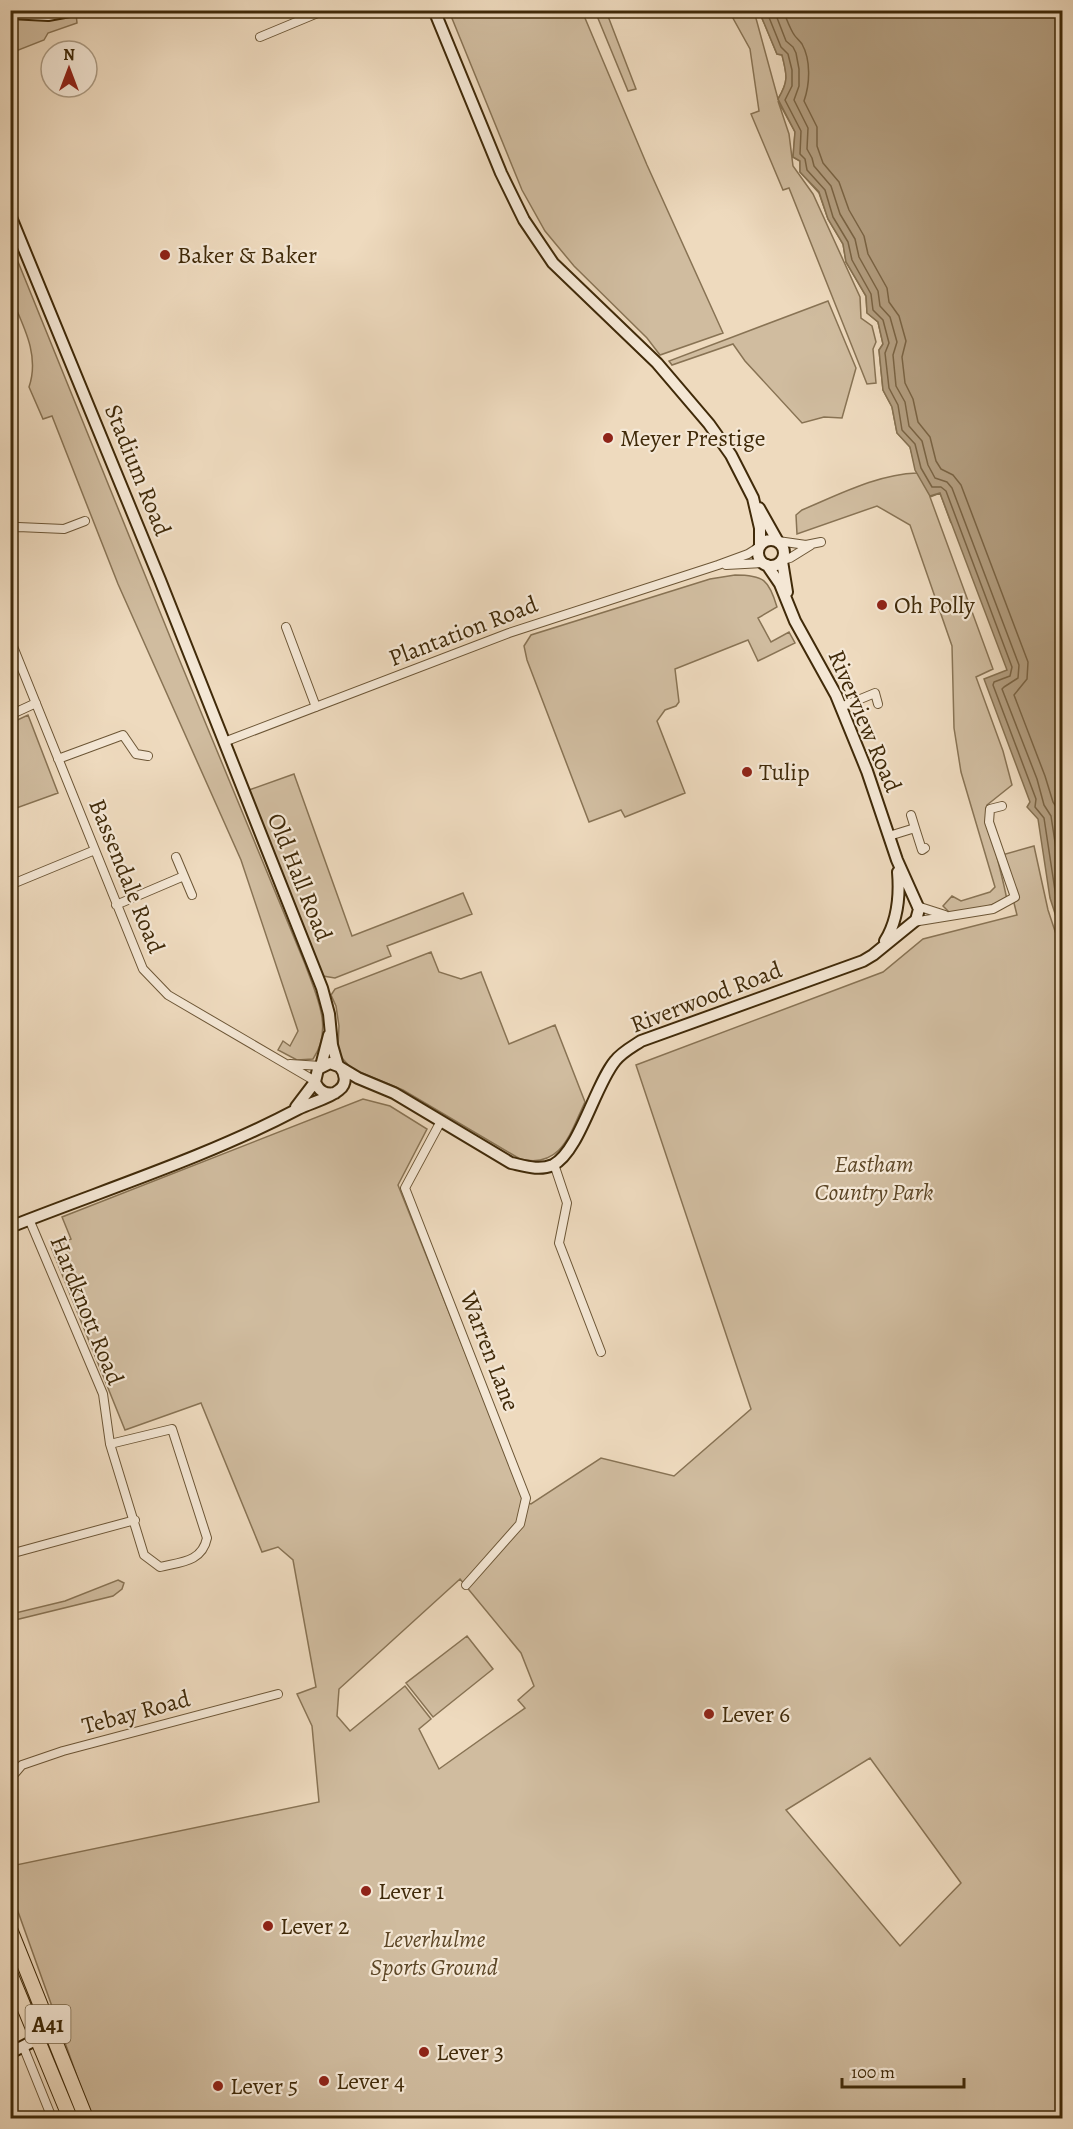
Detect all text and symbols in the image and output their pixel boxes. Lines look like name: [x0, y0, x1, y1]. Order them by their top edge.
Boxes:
north arrow: [39, 39, 99, 99]
text: N: [63, 44, 75, 66]
place label: Baker & Baker: [177, 239, 317, 271]
marker: Baker & Baker: [158, 248, 172, 262]
street label: Stadium Road: [97, 399, 179, 541]
place label: Meyer Prestige: [620, 422, 765, 454]
marker: Meyer Prestige: [601, 431, 615, 445]
street label: Plantation Road: [384, 588, 542, 674]
place label: Oh Polly: [894, 589, 975, 621]
marker: Oh Polly: [875, 598, 889, 612]
street label: Riverview Road: [821, 645, 909, 797]
place label: Tulip: [759, 756, 810, 788]
marker: Tulip: [740, 765, 754, 779]
street label: Bassendale Road: [81, 794, 173, 958]
street label: Old Hall Road: [260, 808, 340, 946]
street label: Riverwood Road: [626, 953, 786, 1041]
park label: Eastham Country Park: [814, 1148, 934, 1208]
street label: Hardknott Road: [43, 1231, 132, 1389]
street label: Warren Lane: [452, 1286, 527, 1415]
street label: Tebay Road: [78, 1682, 194, 1742]
place label: Lever 6: [721, 1698, 790, 1730]
marker: Lever 6: [702, 1707, 716, 1721]
place label: Lever 1: [378, 1875, 444, 1907]
marker: Lever 1: [359, 1884, 373, 1898]
place label: Lever 2: [280, 1910, 349, 1942]
marker: Lever 2: [261, 1919, 275, 1933]
park label: Leverhulme Sports Ground: [370, 1923, 498, 1983]
road number: A41: [26, 2005, 70, 2043]
place label: Lever 3: [436, 2036, 504, 2068]
marker: Lever 3: [417, 2045, 431, 2059]
scale bar: [842, 2051, 964, 2089]
text: 100 m: [851, 2060, 895, 2084]
place label: Lever 4: [336, 2065, 405, 2097]
place label: Lever 5: [230, 2070, 298, 2102]
marker: Lever 4: [317, 2074, 331, 2088]
marker: Lever 5: [211, 2079, 225, 2093]

